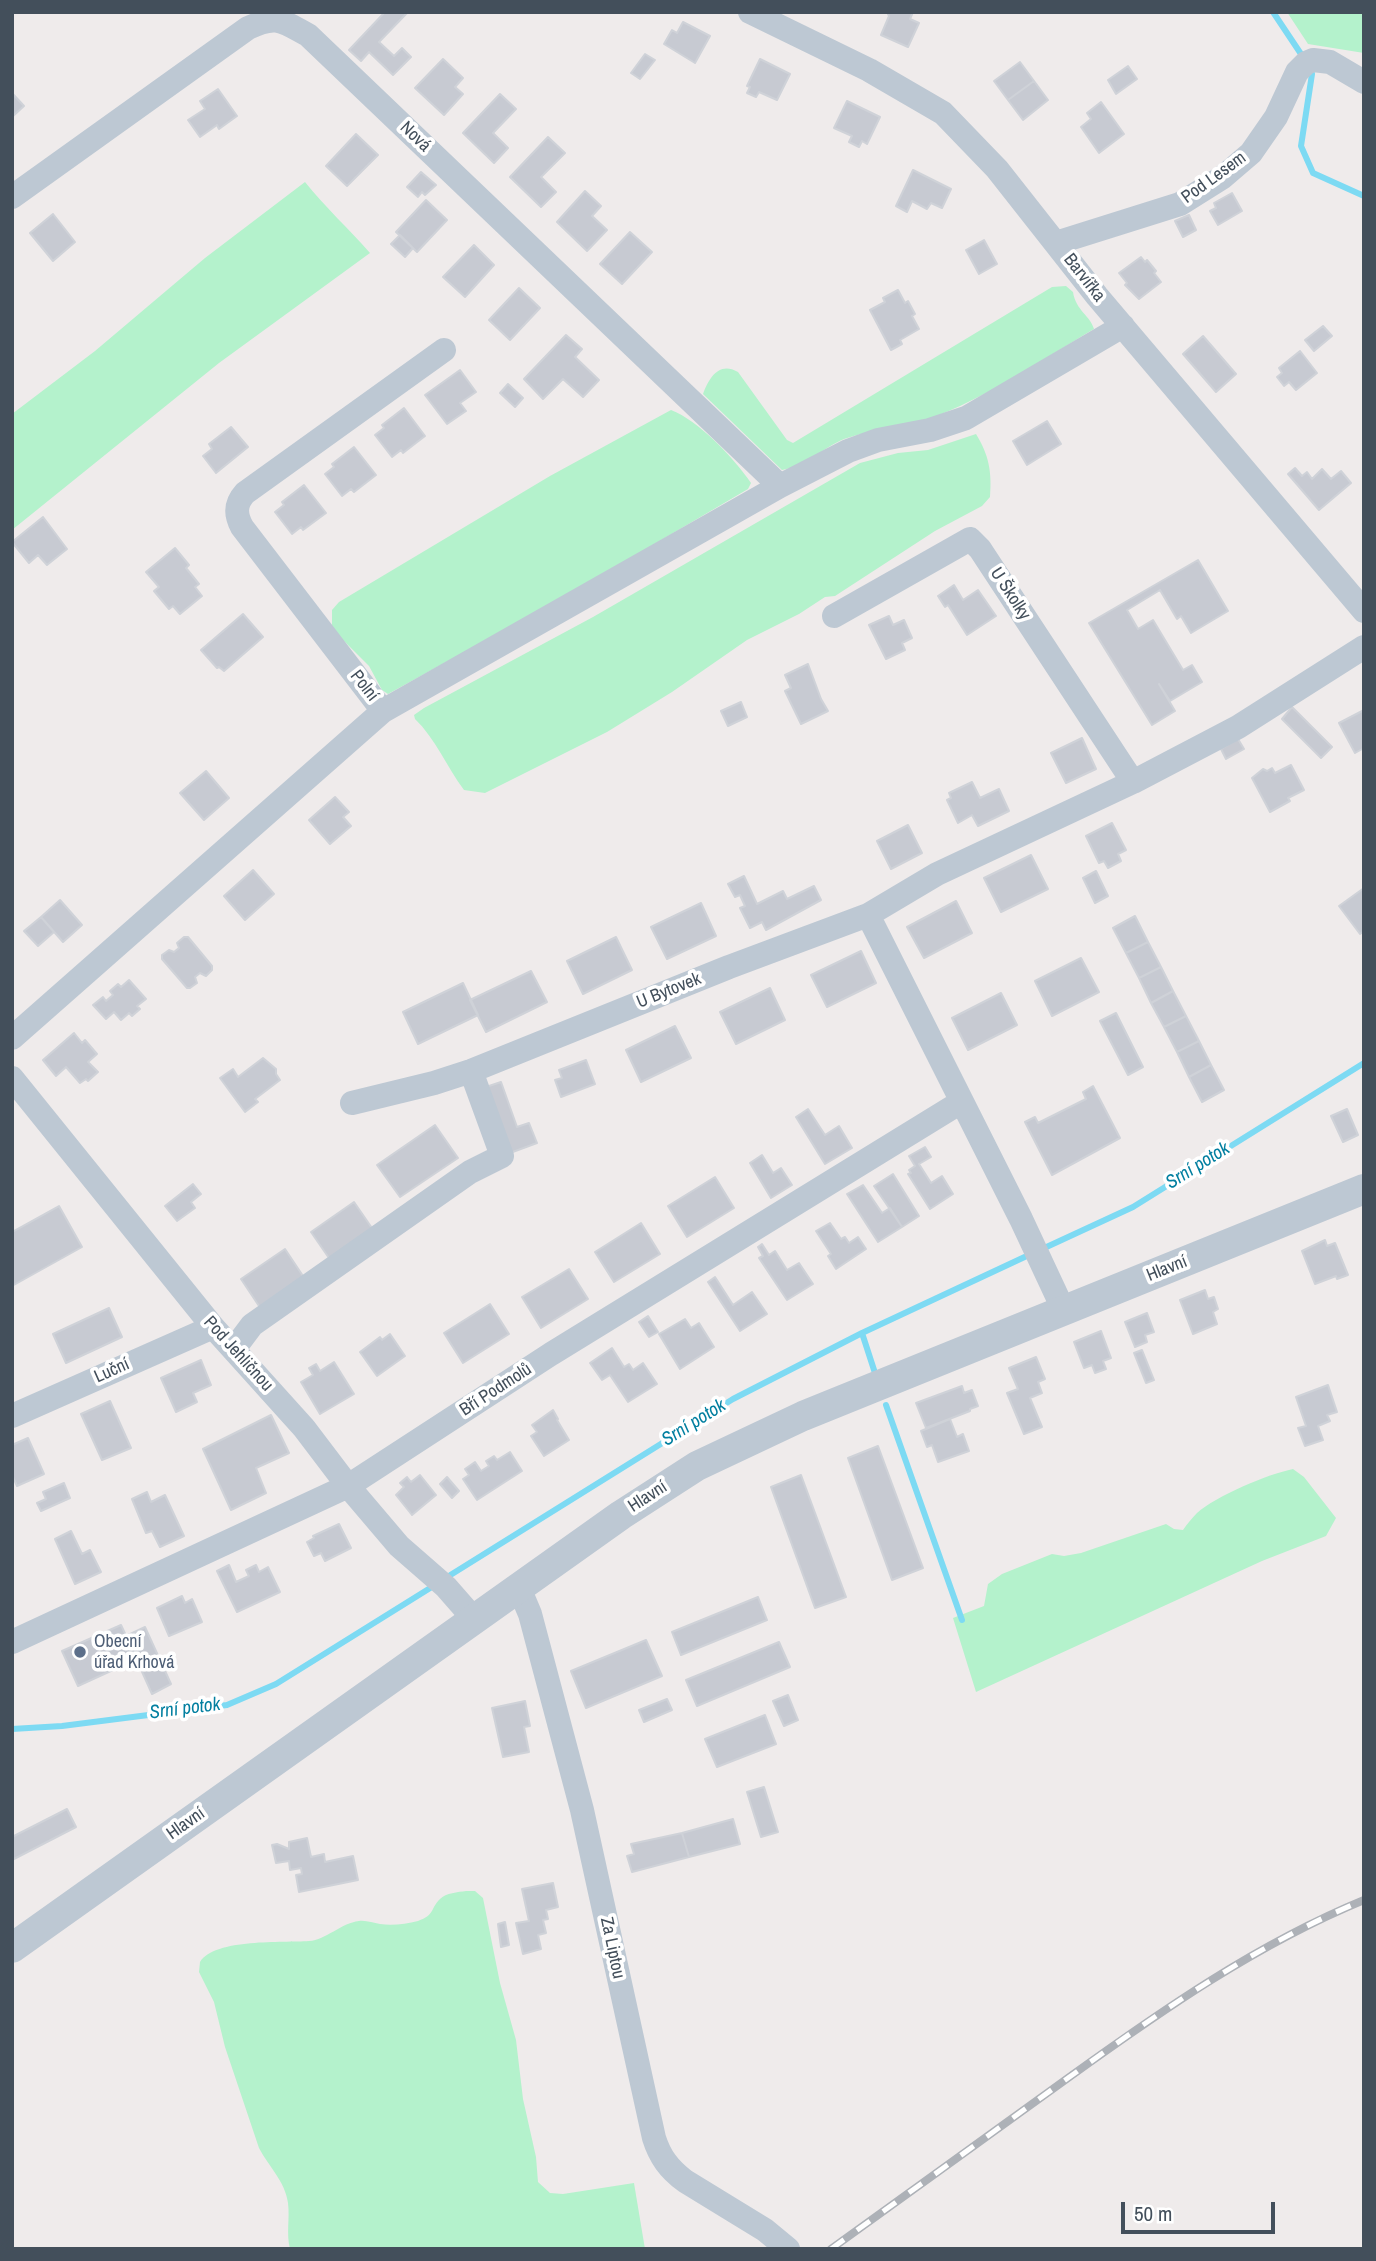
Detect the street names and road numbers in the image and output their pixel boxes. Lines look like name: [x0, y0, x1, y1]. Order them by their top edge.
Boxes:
street label: Nová: [395, 117, 435, 157]
street label: Pod Lesem: [1177, 147, 1251, 209]
street label: Barvířka: [1059, 250, 1109, 306]
street label: U Školky: [985, 564, 1035, 624]
street label: Polní: [345, 666, 383, 706]
street label: U Bytovek: [634, 968, 704, 1014]
street label: Hlavní: [1144, 1251, 1190, 1287]
street label: Pod Jehličnou: [199, 1312, 277, 1396]
street label: Luční: [91, 1354, 133, 1388]
street label: Bří Podmolů: [456, 1359, 536, 1421]
street label: Hlavní: [625, 1477, 671, 1517]
street label: Hlavní: [163, 1803, 209, 1845]
street label: Za Liptou: [595, 1915, 629, 1981]

